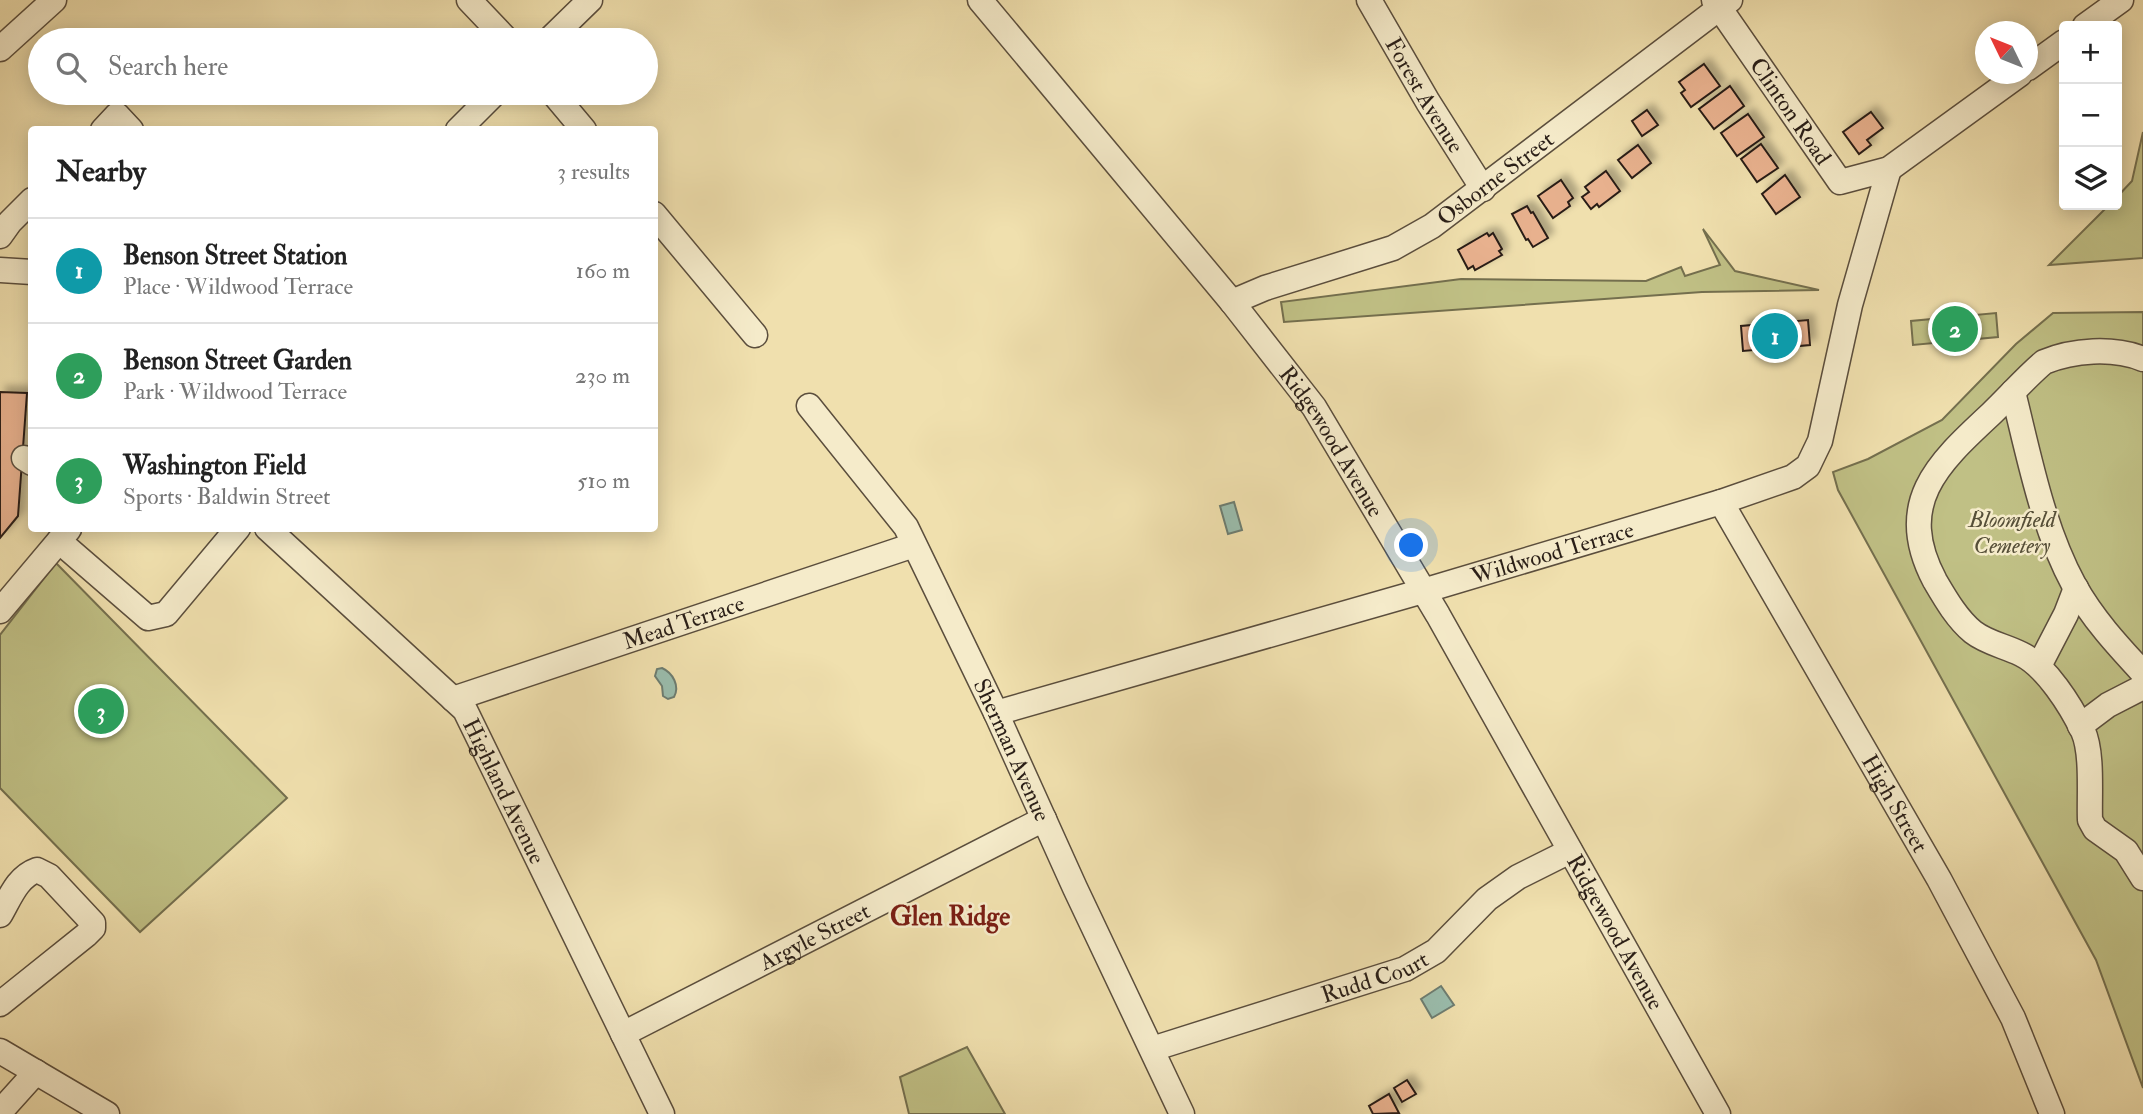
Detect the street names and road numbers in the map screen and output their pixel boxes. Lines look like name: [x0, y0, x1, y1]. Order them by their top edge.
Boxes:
street label: Forest Avenue: [1379, 32, 1471, 159]
street label: Clinton Road: [1743, 52, 1838, 170]
street label: Osborne Street: [1431, 125, 1560, 232]
street label: Ridgewood Avenue: [1272, 360, 1390, 523]
street label: Wildwood Terrace: [1467, 515, 1638, 591]
street label: Mead Terrace: [619, 589, 749, 656]
street label: Sherman Avenue: [967, 674, 1057, 826]
street label: Highland Avenue: [456, 714, 552, 869]
street label: High Street: [1855, 749, 1935, 858]
street label: Ridgewood Avenue: [1560, 849, 1671, 1015]
street label: Argyle Street: [754, 896, 875, 977]
street label: Rudd Court: [1318, 945, 1434, 1010]

